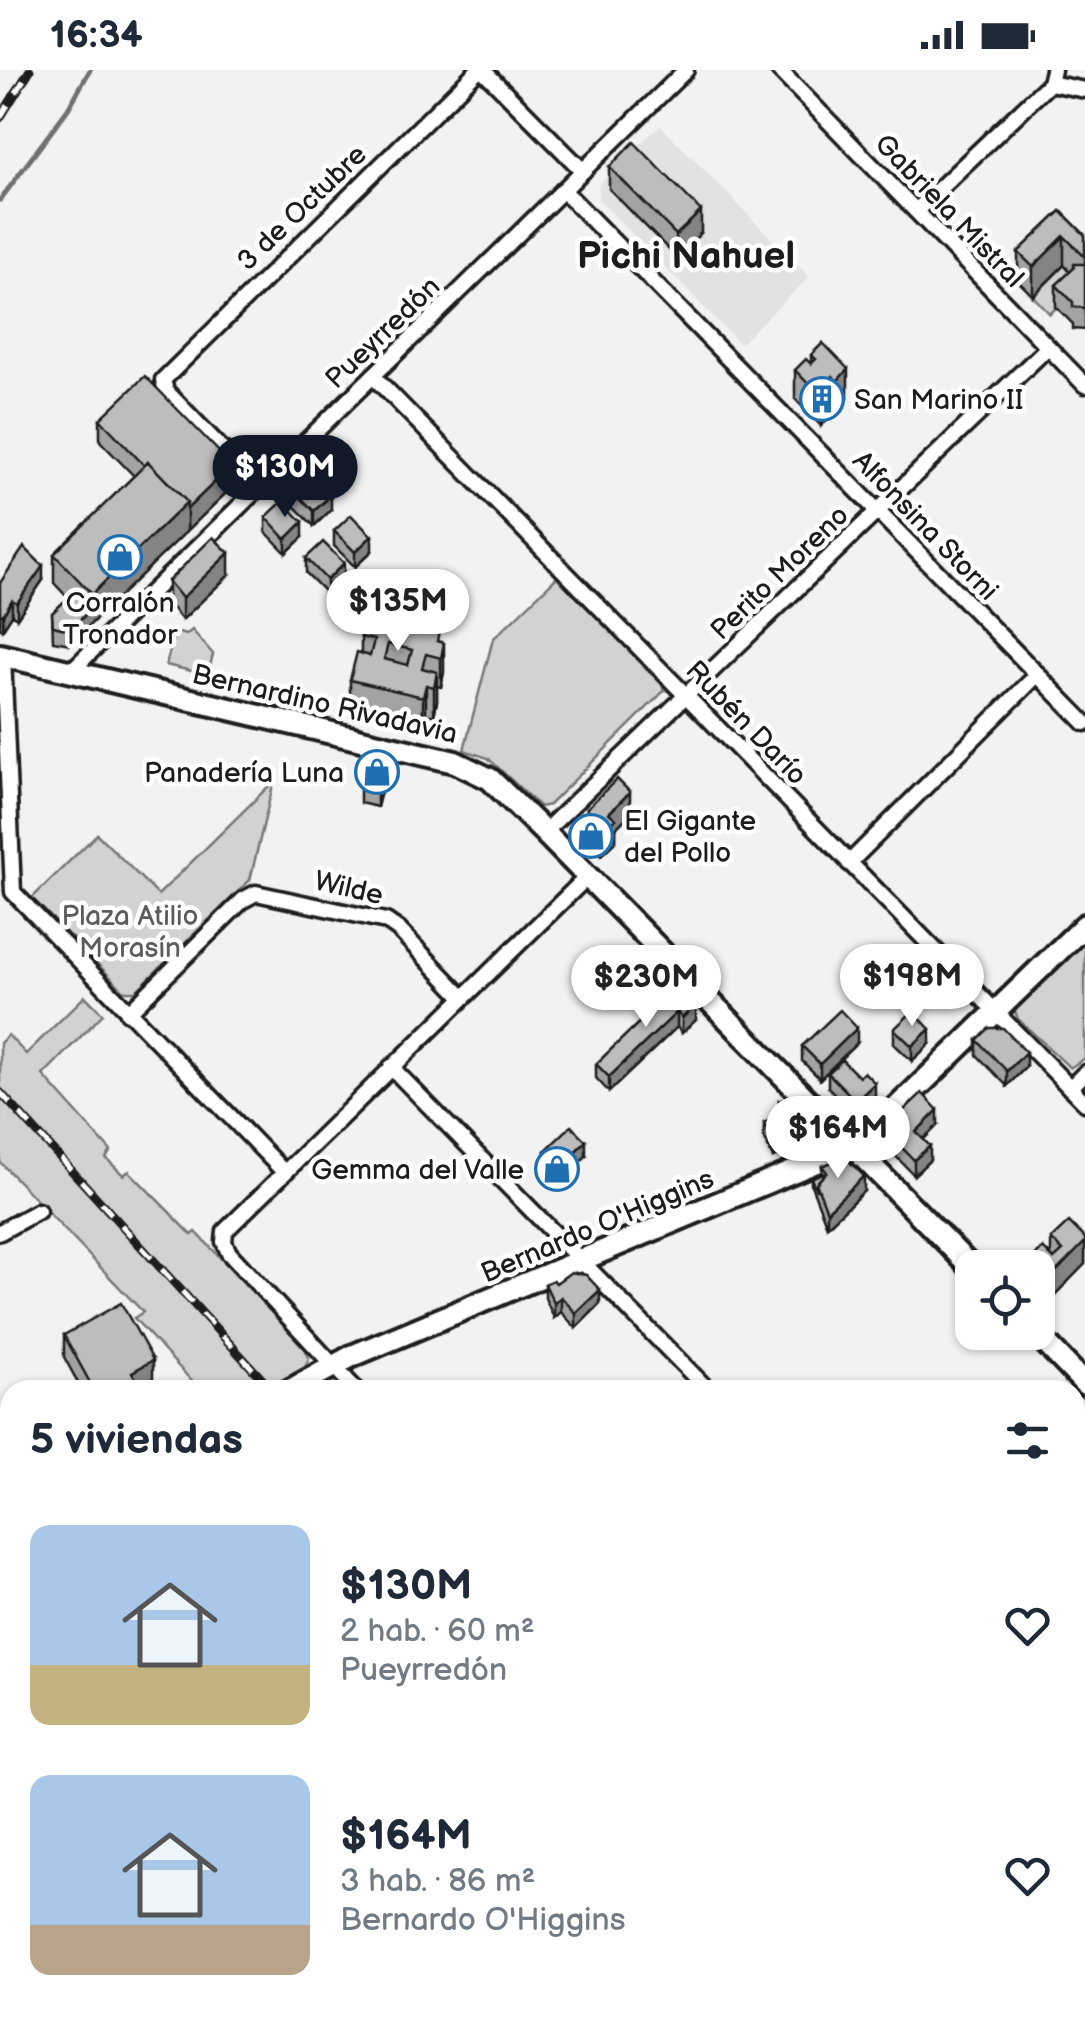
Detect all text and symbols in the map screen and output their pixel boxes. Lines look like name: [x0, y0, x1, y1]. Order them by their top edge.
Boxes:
text: 16:34: [50, 13, 143, 58]
street label: Gabriela Mistral: [868, 128, 1030, 294]
street label: 3 de Octubre: [231, 138, 373, 278]
district label: Pichi Nahuel: [577, 234, 795, 279]
street label: Pueyrredón: [319, 270, 447, 396]
building icon: San Marino II: [799, 376, 845, 422]
place label: San Marino II: [854, 384, 1023, 417]
pin: $130M: [215, 435, 355, 520]
street label: Alfonsina Storni: [845, 445, 1004, 608]
text: $130M: [235, 448, 335, 487]
street label: Perito Moreno: [704, 499, 856, 647]
shop icon: Corralón Tronador: [97, 534, 143, 580]
pin: $135M: [328, 569, 468, 654]
text: $135M: [348, 582, 448, 621]
place label: Corralón Tronador: [63, 587, 178, 652]
street label: Rubén Darío: [678, 654, 813, 792]
street label: Bernardino Rivadavia: [189, 658, 460, 751]
shop icon: Panadería Luna: [354, 749, 400, 795]
place label: Panadería Luna: [144, 757, 344, 790]
place label: El Gigante del Pollo: [624, 805, 756, 870]
shop icon: El Gigante del Pollo: [568, 813, 614, 859]
street label: Wilde: [311, 865, 386, 912]
park label: Plaza Atilio Morasín: [62, 900, 198, 965]
pin: $198M: [842, 944, 982, 1029]
pin: $230M: [576, 945, 716, 1030]
text: $198M: [862, 957, 962, 996]
text: $230M: [593, 958, 699, 997]
pin: $164M: [768, 1096, 908, 1181]
text: $164M: [788, 1109, 888, 1148]
shop icon: Gemma del Valle: [534, 1146, 580, 1192]
place label: Gemma del Valle: [311, 1154, 524, 1187]
street label: Bernardo O'Higgins: [476, 1162, 719, 1290]
map controls: [955, 1250, 1055, 1350]
button: locate: [955, 1250, 1055, 1350]
icon: filters: [1000, 1413, 1055, 1468]
text: 5 viviendas: [30, 1415, 243, 1466]
text: $130M: [340, 1561, 472, 1612]
icon: home: [110, 1565, 230, 1685]
icon: heart: [1000, 1598, 1055, 1653]
text: 2 hab. · 60 m²: [340, 1612, 535, 1651]
text: Pueyrredón: [340, 1651, 507, 1690]
text: $164M: [340, 1811, 472, 1862]
icon: home: [110, 1815, 230, 1935]
icon: heart: [1000, 1848, 1055, 1903]
text: 3 hab. · 86 m²: [340, 1862, 535, 1901]
text: Bernardo O'Higgins: [340, 1901, 625, 1940]

